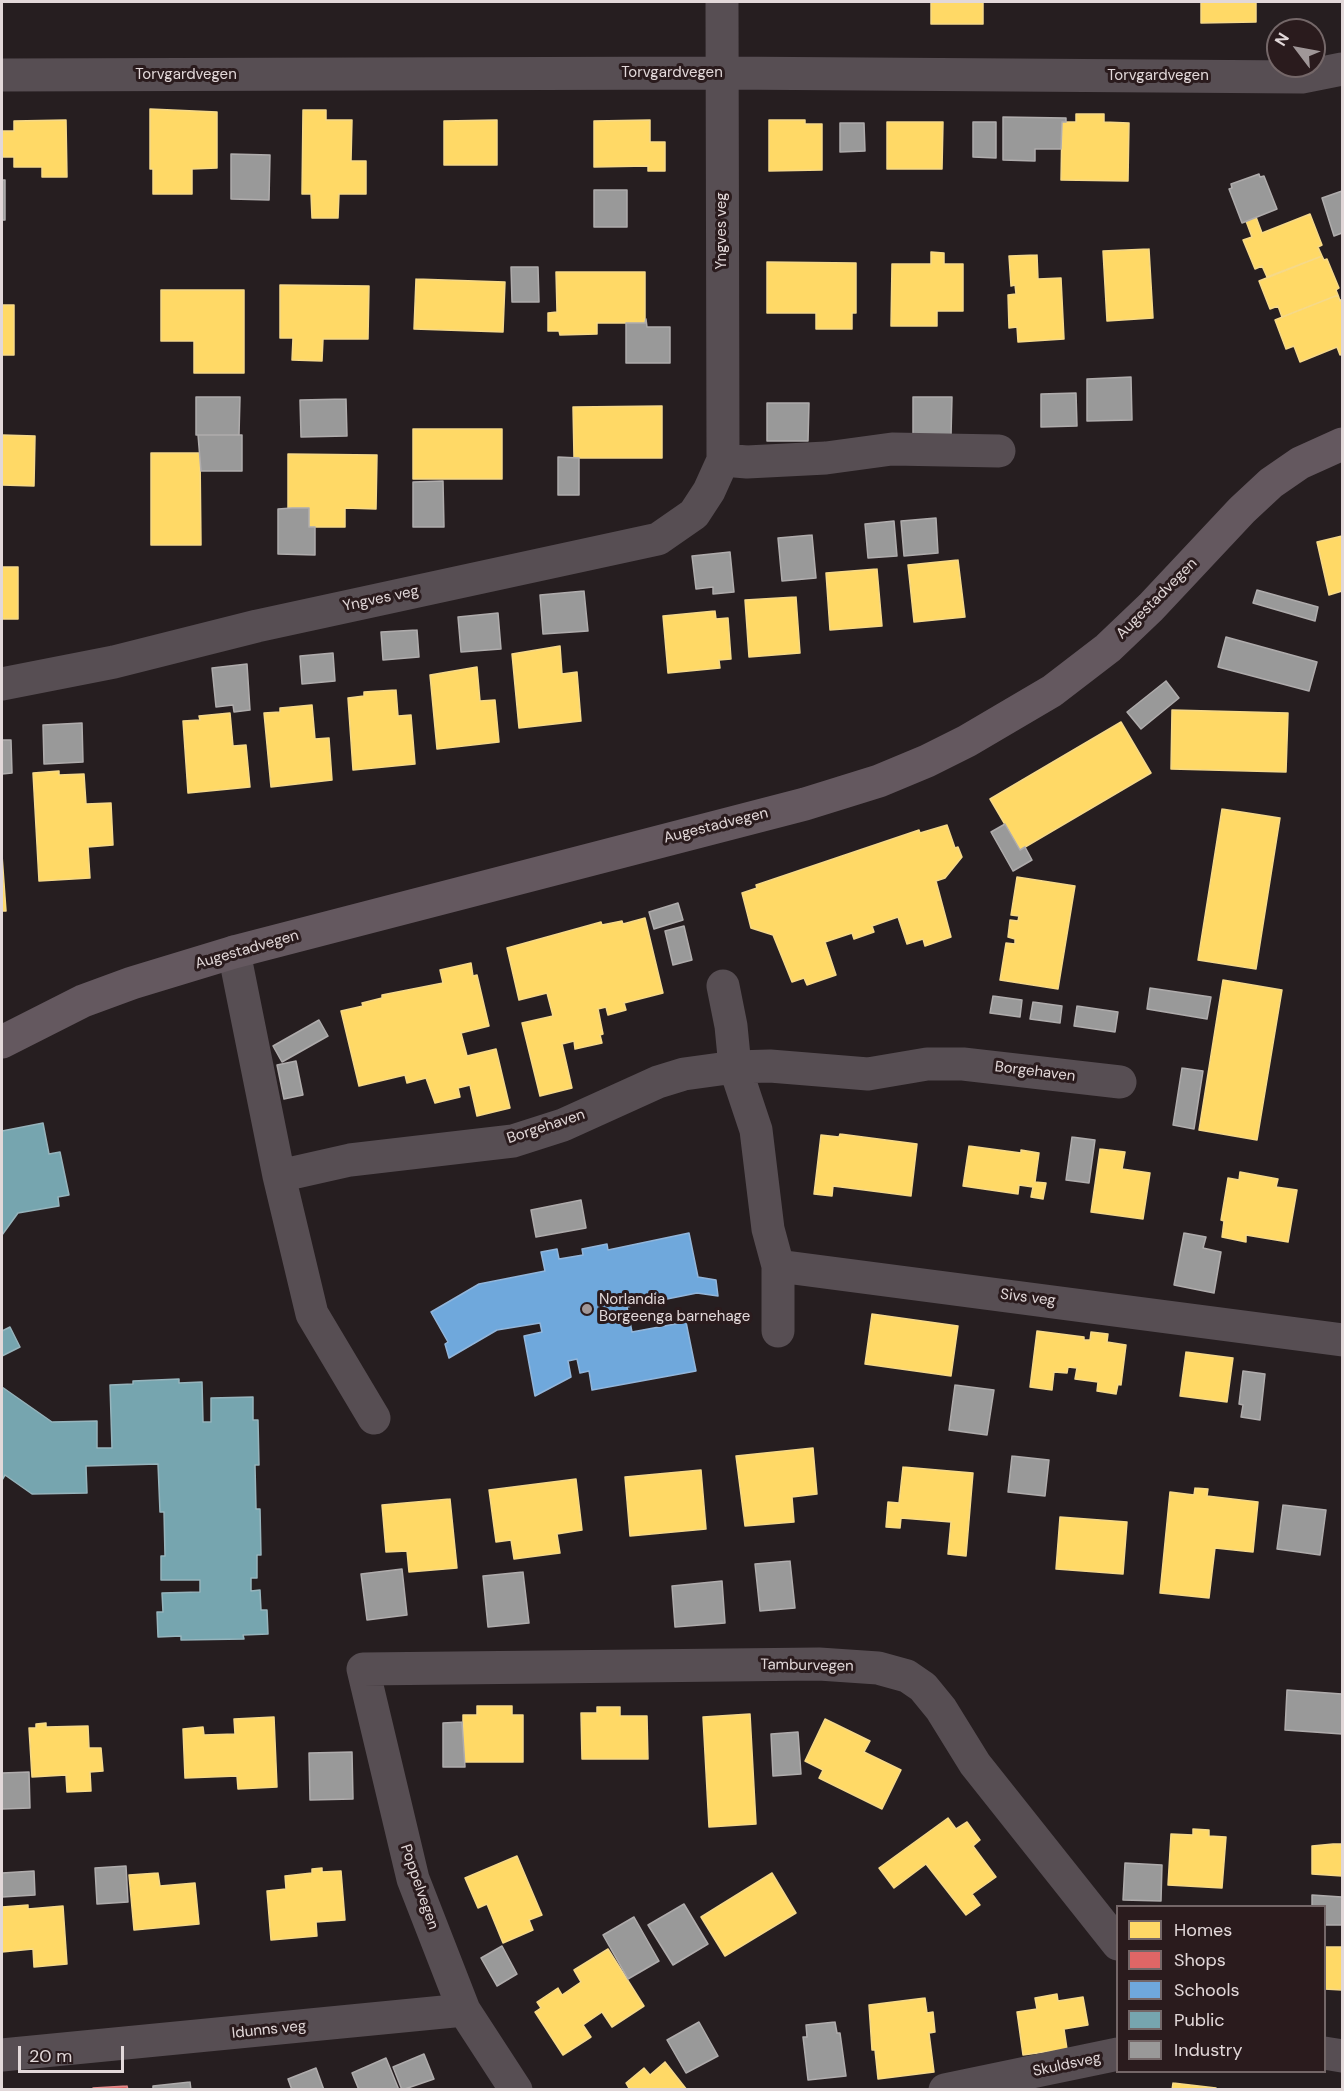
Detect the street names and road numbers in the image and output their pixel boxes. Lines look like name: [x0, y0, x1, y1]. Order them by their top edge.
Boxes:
street label: Torvgardvegen: [621, 64, 723, 82]
street label: Torvgardvegen: [135, 66, 237, 84]
street label: Torvgardvegen: [1107, 67, 1209, 85]
street label: Yngves veg: [713, 192, 731, 270]
street label: Augestadvegen: [1113, 555, 1201, 643]
street label: Yngves veg: [341, 582, 421, 616]
street label: Augestadvegen: [662, 804, 770, 848]
street label: Augestadvegen: [193, 927, 301, 973]
street label: Borgehaven: [994, 1058, 1076, 1086]
street label: Borgehaven: [505, 1106, 587, 1148]
street label: Sivs veg: [999, 1286, 1057, 1310]
street label: Tamburvegen: [760, 1656, 854, 1676]
street label: Poppelvegen: [396, 1842, 442, 1932]
street label: Idunns veg: [231, 2017, 307, 2043]
street label: Skuldsveg: [1031, 2049, 1103, 2081]

